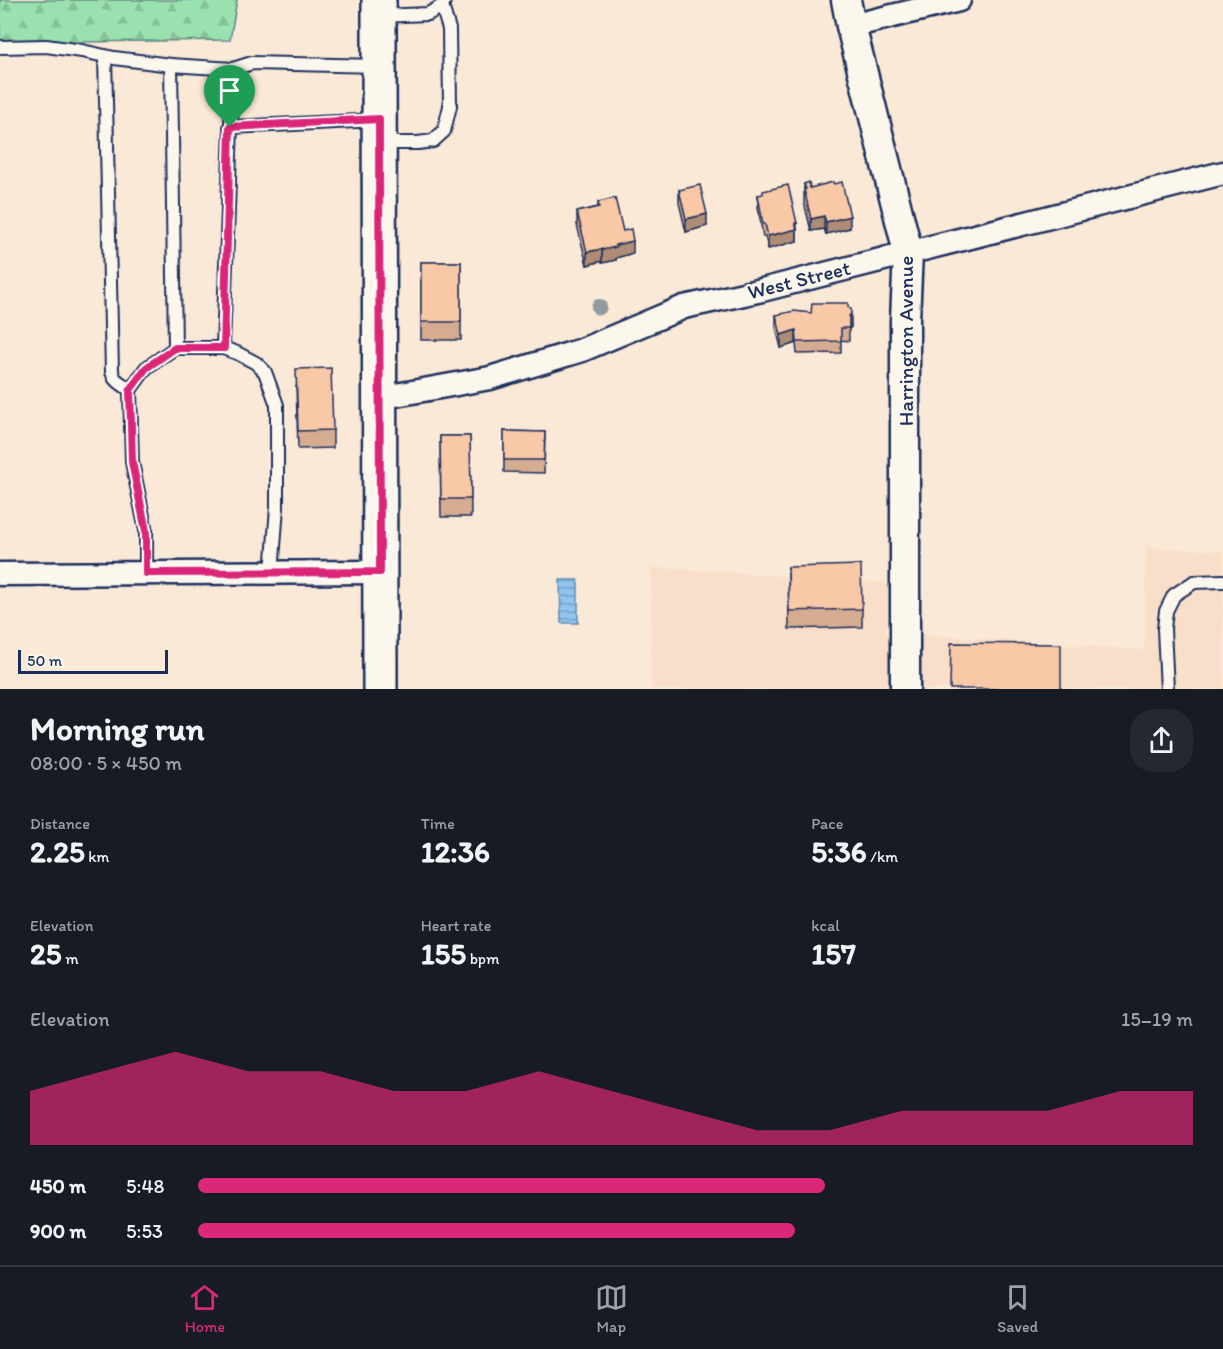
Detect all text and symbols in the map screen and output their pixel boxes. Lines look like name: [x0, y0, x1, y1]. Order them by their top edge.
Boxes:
pin: [204, 65, 255, 127]
icon: arrive: [213, 74, 246, 107]
street label: West Street: [745, 255, 853, 304]
street label: Harrington Avenue: [893, 256, 918, 426]
scale bar: [18, 647, 168, 674]
text: 50 m: [27, 651, 62, 670]
text: Morning run: [30, 709, 205, 748]
button: share: [1130, 709, 1193, 772]
text: 08:00 · 5 × 450 m: [30, 751, 182, 775]
text: Distance: [30, 814, 90, 833]
text: Time: [421, 814, 455, 833]
text: Pace: [811, 814, 843, 833]
text: 2.25: [30, 833, 85, 870]
text: 12:36: [421, 833, 490, 870]
text: 5:36: [811, 833, 867, 870]
text: km: [85, 847, 109, 866]
text: /km: [867, 847, 898, 866]
text: Elevation: [30, 916, 94, 935]
text: Heart rate: [421, 916, 491, 935]
text: kcal: [811, 916, 840, 935]
text: 25: [30, 935, 62, 972]
text: 155: [421, 935, 466, 972]
text: 157: [811, 935, 856, 972]
text: m: [62, 949, 79, 968]
text: bpm: [466, 949, 499, 968]
text: Elevation: [30, 1007, 109, 1031]
text: 15–19 m: [1121, 1007, 1193, 1031]
text: 450 m: [30, 1174, 86, 1198]
text: 5:48: [126, 1174, 164, 1198]
text: 900 m: [30, 1219, 86, 1243]
text: 5:53: [126, 1219, 163, 1243]
tab: Home: [185, 1281, 225, 1336]
tab: Map: [595, 1281, 628, 1336]
tab: Saved: [997, 1281, 1038, 1336]

